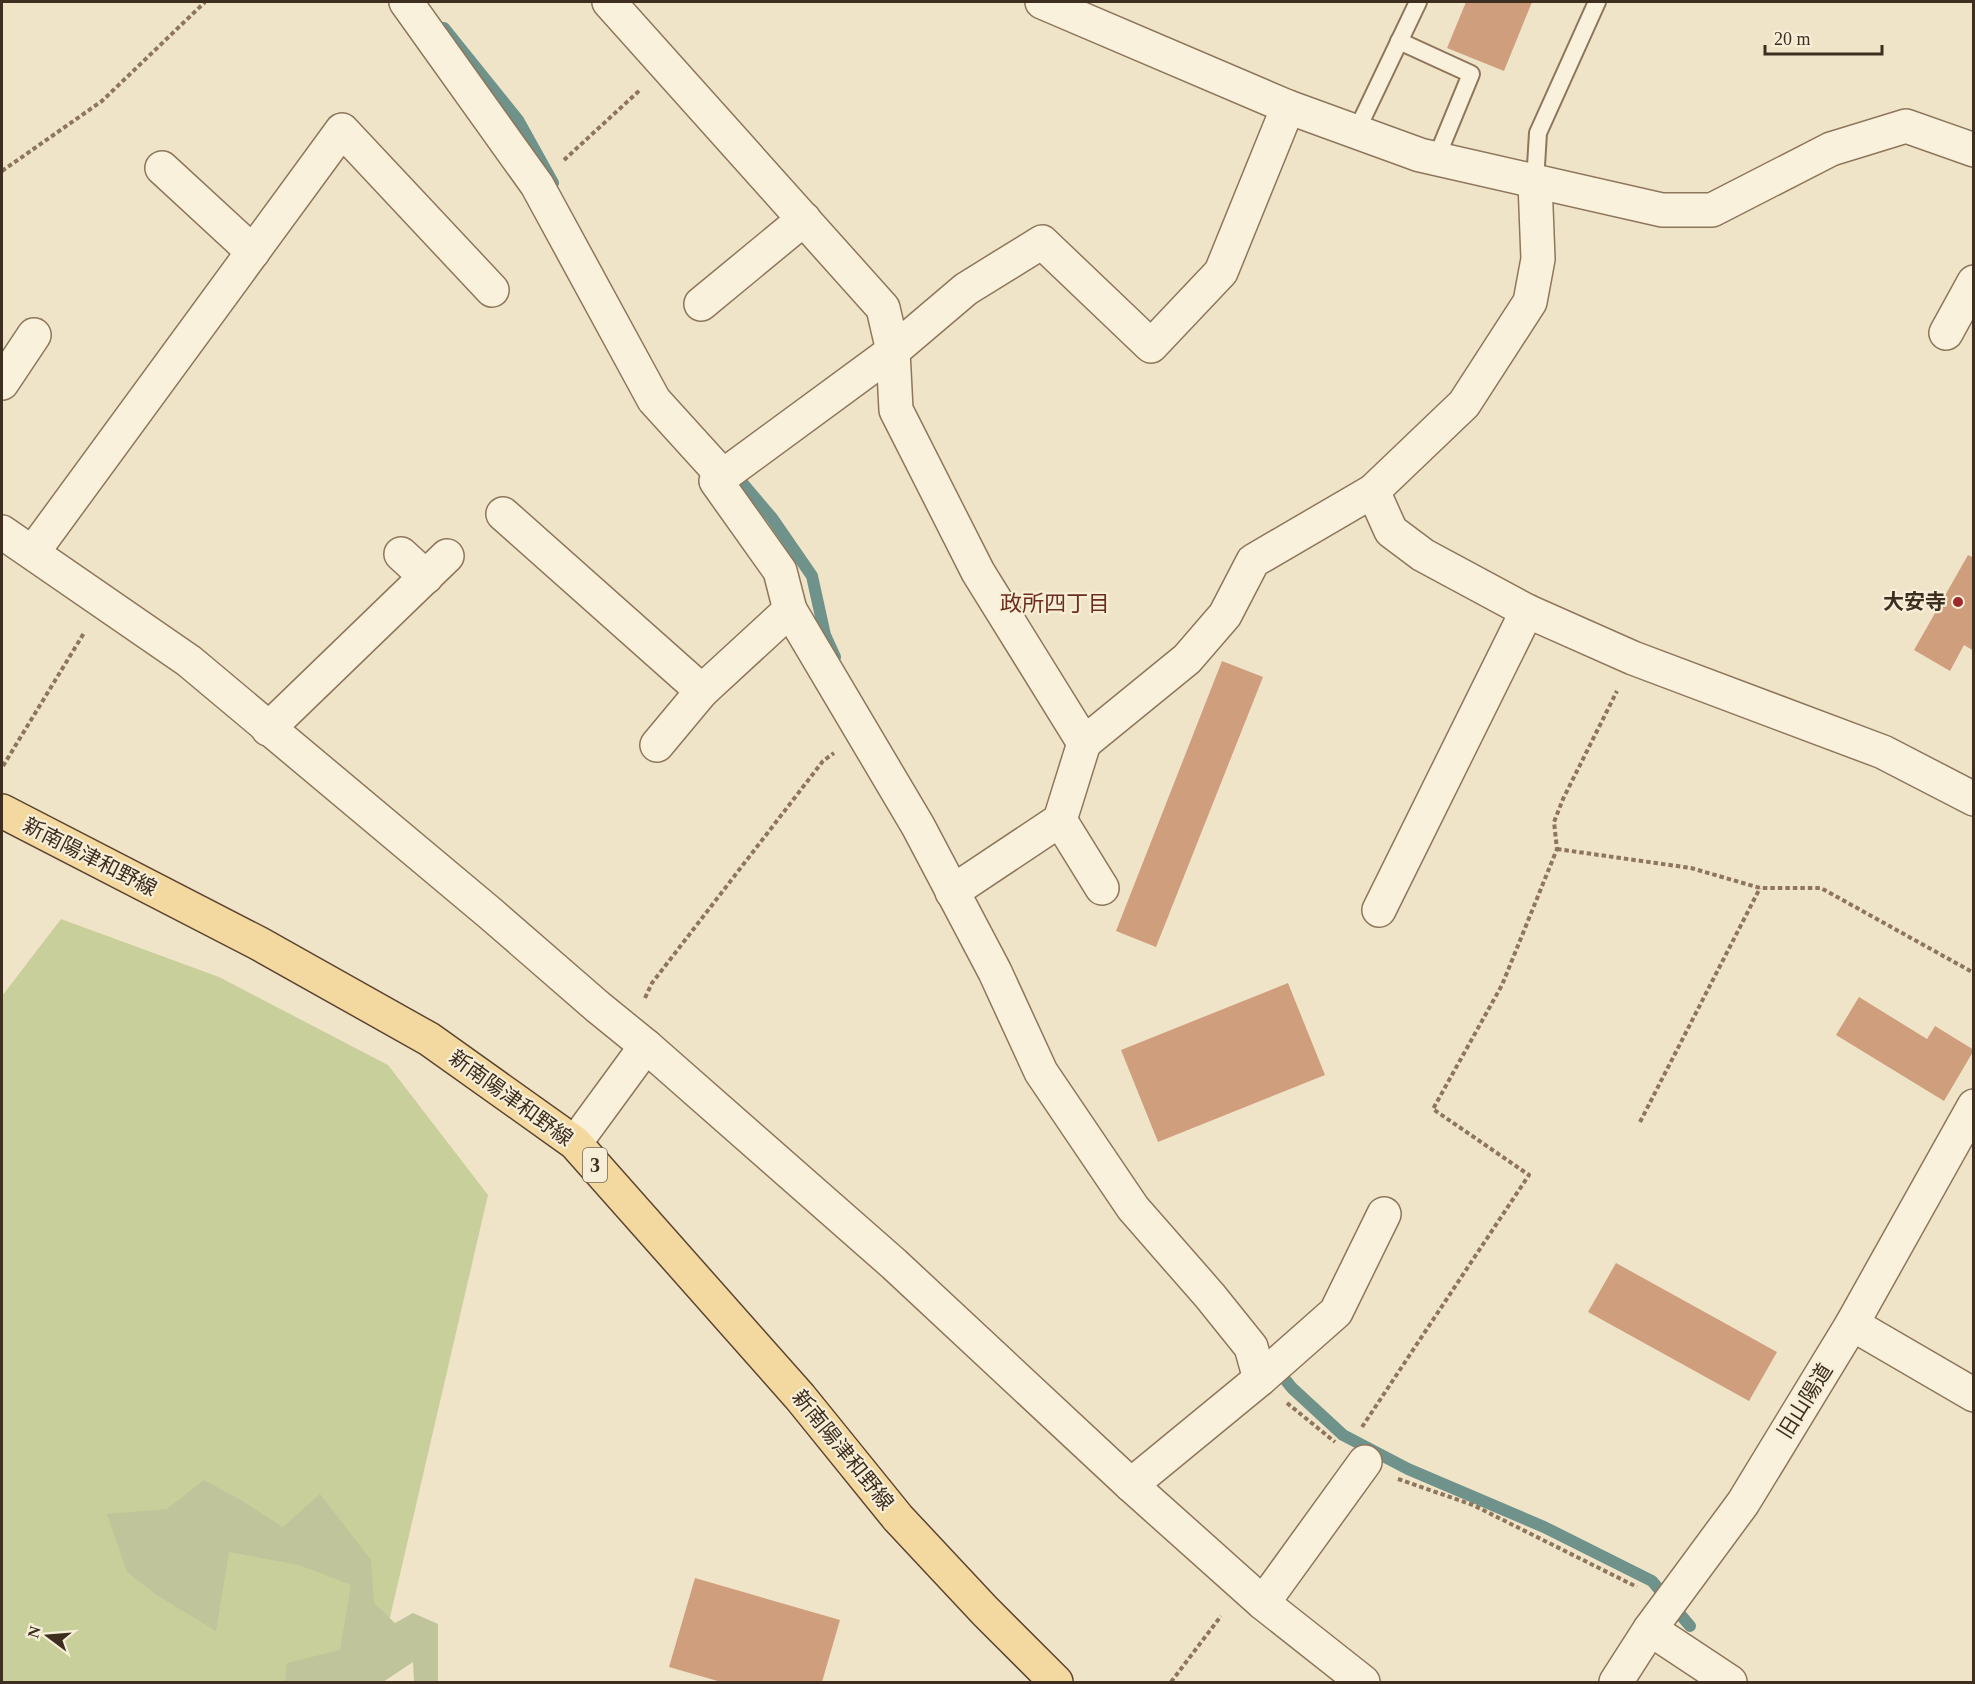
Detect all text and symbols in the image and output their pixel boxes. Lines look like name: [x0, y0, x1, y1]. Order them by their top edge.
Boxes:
scale bar: [1765, 18, 1882, 56]
text: 20 m: [1774, 29, 1811, 49]
place label: 大安寺: [1883, 590, 1946, 614]
district label: 政所四丁目: [1000, 591, 1110, 616]
marker: 大安寺: [1951, 595, 1965, 609]
street label: 新南陽津和野線: [19, 813, 161, 901]
street label: 新南陽津和野線: [444, 1045, 578, 1151]
road number: 3: [583, 1148, 607, 1182]
street label: 旧山陽道: [1773, 1359, 1837, 1443]
street label: 新南陽津和野線: [787, 1385, 899, 1515]
north arrow: [18, 1606, 78, 1666]
text: N: [24, 1624, 44, 1640]

